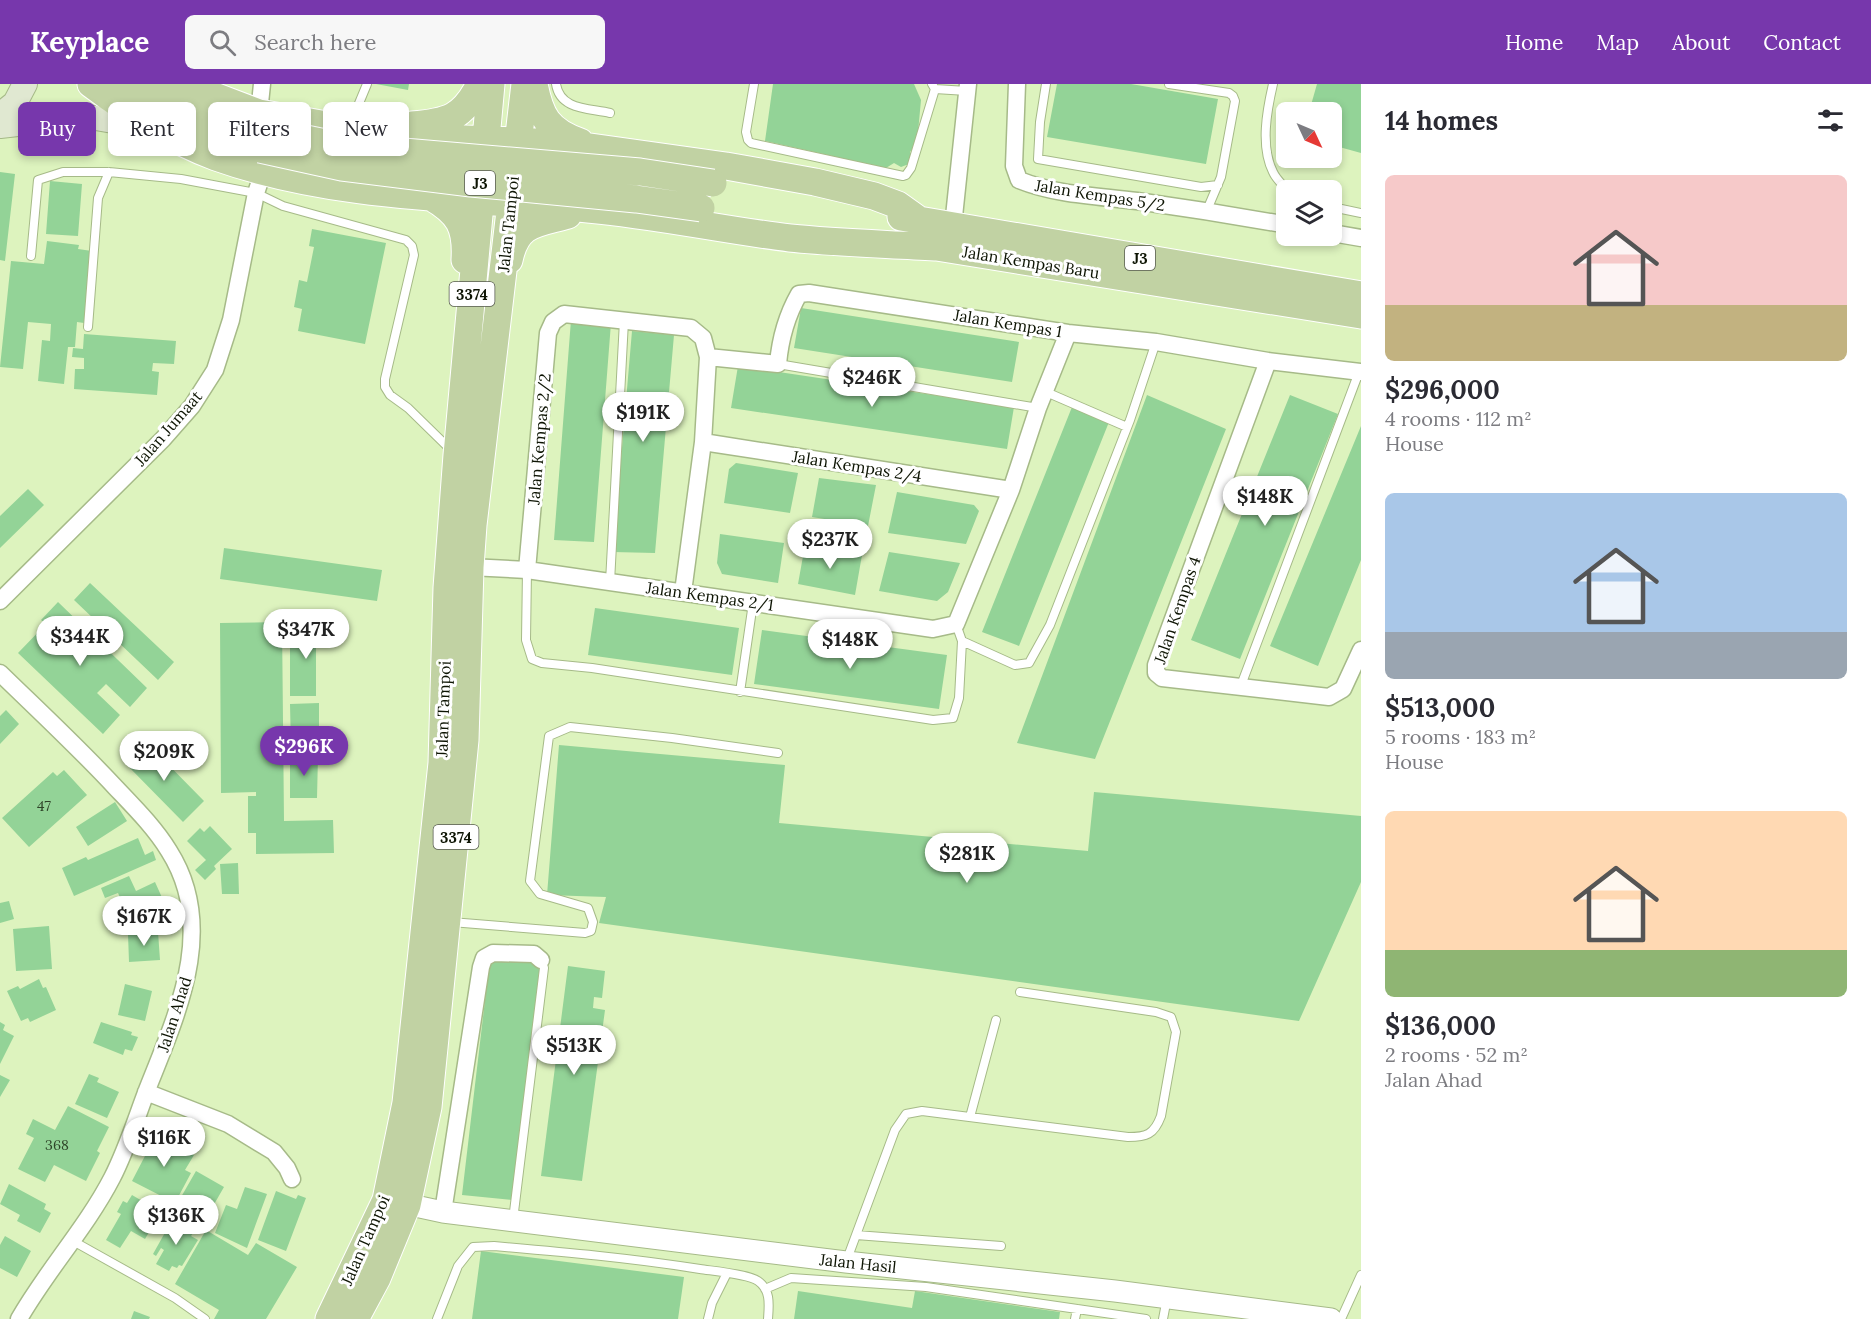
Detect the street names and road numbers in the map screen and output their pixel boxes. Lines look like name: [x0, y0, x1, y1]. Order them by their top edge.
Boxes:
road number: J3: [465, 171, 495, 195]
street label: Jalan Tampoi: [493, 175, 523, 274]
street label: Jalan Kempas 5/2: [1032, 175, 1166, 216]
street label: Jalan Kempas Baru: [960, 241, 1101, 283]
road number: J3: [1125, 246, 1155, 270]
road number: 3374: [450, 282, 494, 306]
street label: Jalan Kempas 1: [951, 304, 1064, 341]
street label: Jalan Kempas 2/2: [523, 373, 556, 506]
street label: Jalan Jumaat: [129, 386, 207, 470]
street label: Jalan Kempas 2/4: [790, 446, 924, 487]
street label: Jalan Kempas 4: [1149, 553, 1205, 667]
street label: Jalan Kempas 2/1: [644, 577, 775, 616]
street label: Jalan Tampoi: [431, 661, 455, 758]
road number: 3374: [434, 825, 478, 849]
street label: Jalan Ahad: [152, 973, 196, 1055]
street label: Jalan Tampoi: [336, 1192, 394, 1289]
street label: Jalan Hasil: [817, 1249, 898, 1277]

